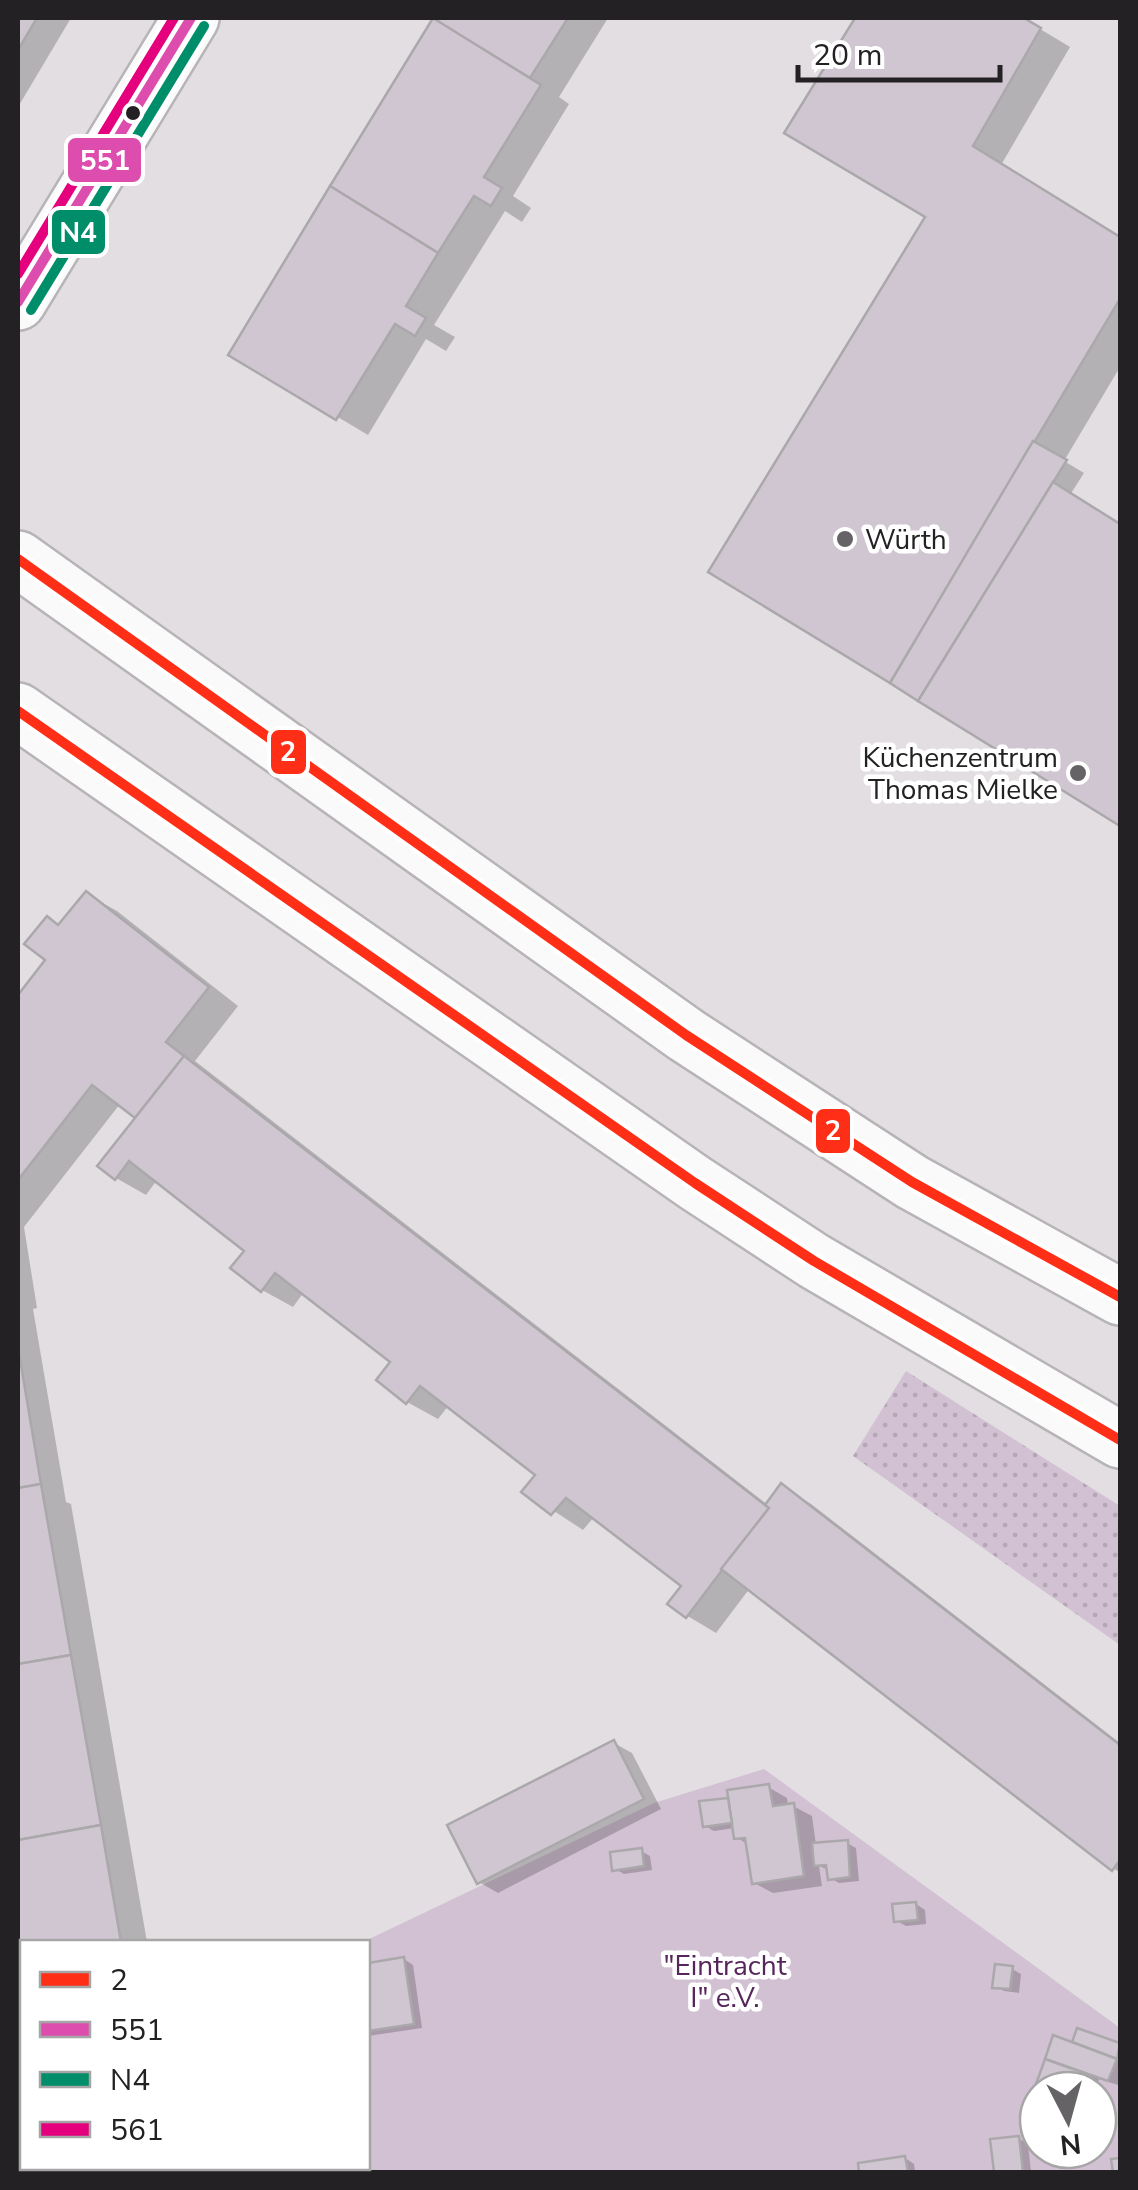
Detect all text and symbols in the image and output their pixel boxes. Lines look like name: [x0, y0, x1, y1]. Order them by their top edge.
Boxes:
scale bar: [798, 20, 1000, 82]
text: 20 m: [813, 35, 882, 76]
unlabelled marker: [123, 103, 143, 123]
line badge: 551: [66, 136, 143, 184]
text: 551: [80, 142, 130, 180]
line badge: N4: [50, 208, 107, 256]
text: N4: [59, 214, 97, 252]
place label: Würth: [865, 521, 947, 559]
marker: Würth: [834, 528, 856, 550]
line badge: 2: [269, 728, 308, 776]
text: 2: [280, 733, 296, 771]
place label: Küchenzentrum Thomas Mielke: [862, 739, 1058, 809]
marker: Küchenzentrum Thomas Mielke: [1067, 762, 1089, 784]
line badge: 2: [814, 1107, 852, 1155]
text: 2: [825, 1112, 841, 1150]
legend: [20, 1940, 370, 2170]
park label: "Eintracht I" e.V.: [664, 1947, 787, 2017]
text: 2: [110, 1960, 128, 2001]
text: 551: [110, 2010, 164, 2051]
text: N4: [110, 2060, 150, 2101]
north arrow: [1018, 2070, 1118, 2170]
text: 561: [110, 2110, 164, 2151]
text: N: [1058, 2124, 1083, 2164]

